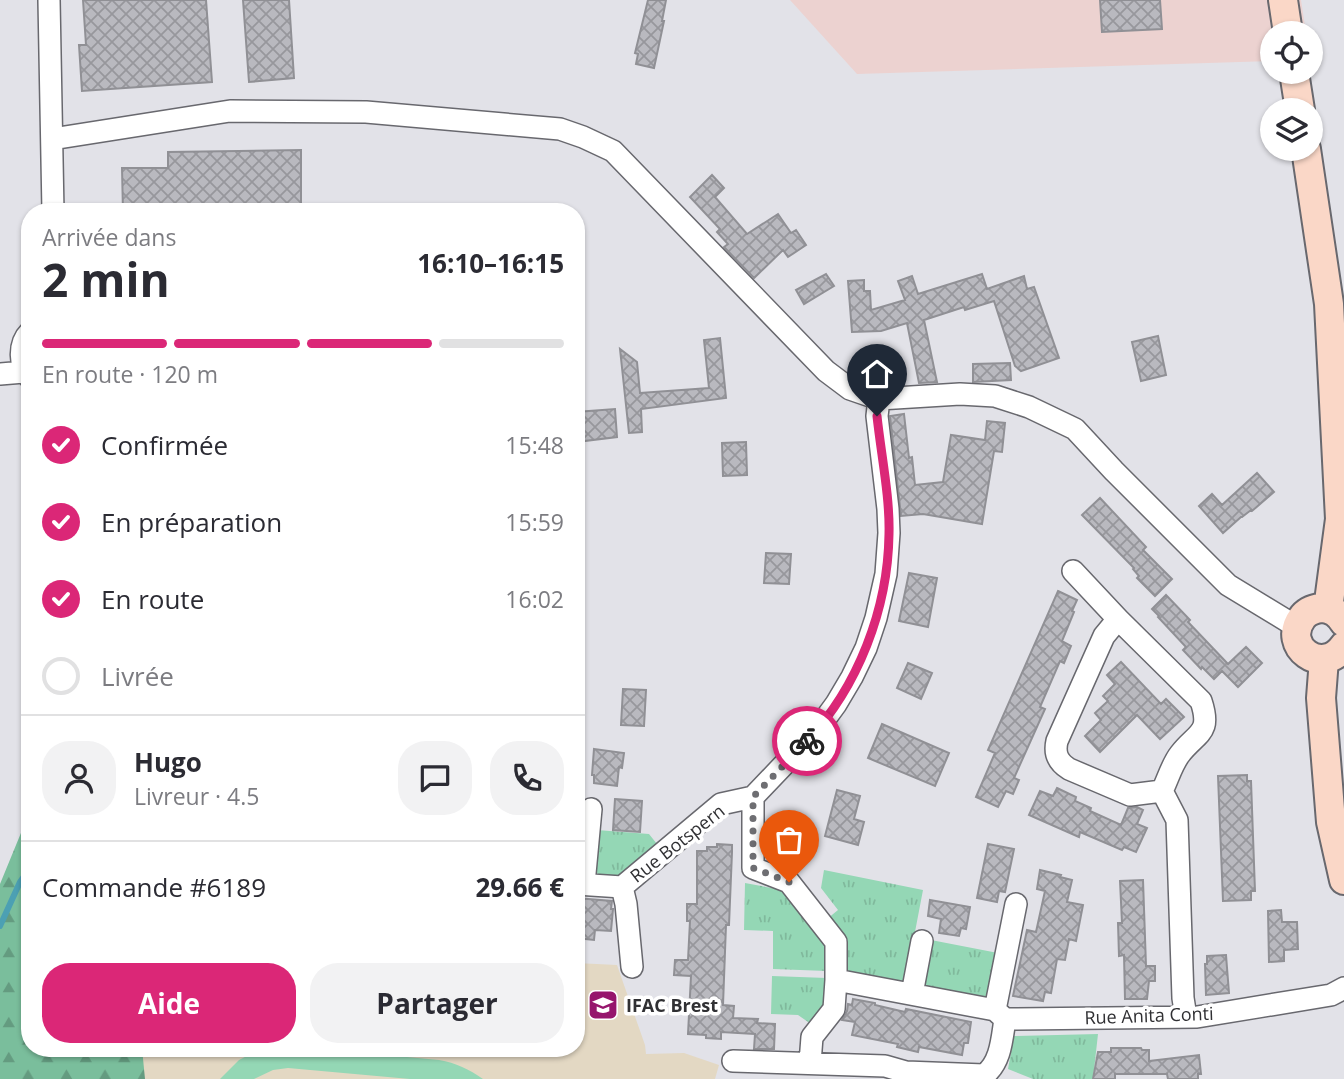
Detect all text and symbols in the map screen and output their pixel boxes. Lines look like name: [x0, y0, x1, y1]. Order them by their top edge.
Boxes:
map controls: [1260, 21, 1323, 161]
button: locate: [1260, 21, 1323, 84]
button: layers: [1260, 98, 1323, 161]
text: Arrivée dans: [42, 221, 176, 253]
text: 16:10–16:15: [417, 245, 564, 281]
text: 2 min: [42, 248, 170, 310]
pin: [847, 344, 907, 416]
icon: home: [858, 355, 896, 393]
text: En route · 120 m: [42, 358, 218, 390]
icon: check: [42, 426, 80, 464]
text: Confirmée: [101, 427, 228, 463]
text: 15:48: [505, 429, 564, 461]
icon: check: [42, 503, 80, 541]
text: En préparation: [101, 504, 282, 540]
text: 15:59: [505, 506, 564, 538]
icon: check: [42, 580, 80, 618]
text: En route: [101, 581, 204, 617]
text: 16:02: [505, 583, 564, 615]
text: Livrée: [101, 658, 174, 694]
courier: [772, 706, 842, 776]
icon: bike: [788, 722, 826, 760]
button: person: [42, 741, 116, 815]
button: chat: [398, 741, 472, 815]
button: phone: [490, 741, 564, 815]
text: Hugo: [134, 744, 202, 780]
text: Livreur · 4.5: [134, 780, 259, 812]
street label: Rue Botspern: [625, 798, 729, 888]
pin: [759, 810, 819, 882]
icon: bag: [770, 821, 808, 859]
text: Commande #6189: [42, 869, 266, 905]
text: 29.66 €: [476, 869, 564, 905]
button: Aide: [42, 963, 296, 1043]
button: Partager: [310, 963, 564, 1043]
school or university icon: IFAC Brest: [586, 988, 620, 1022]
place label: IFAC Brest: [626, 993, 718, 1017]
street label: Rue Anita Conti: [1084, 1001, 1214, 1029]

